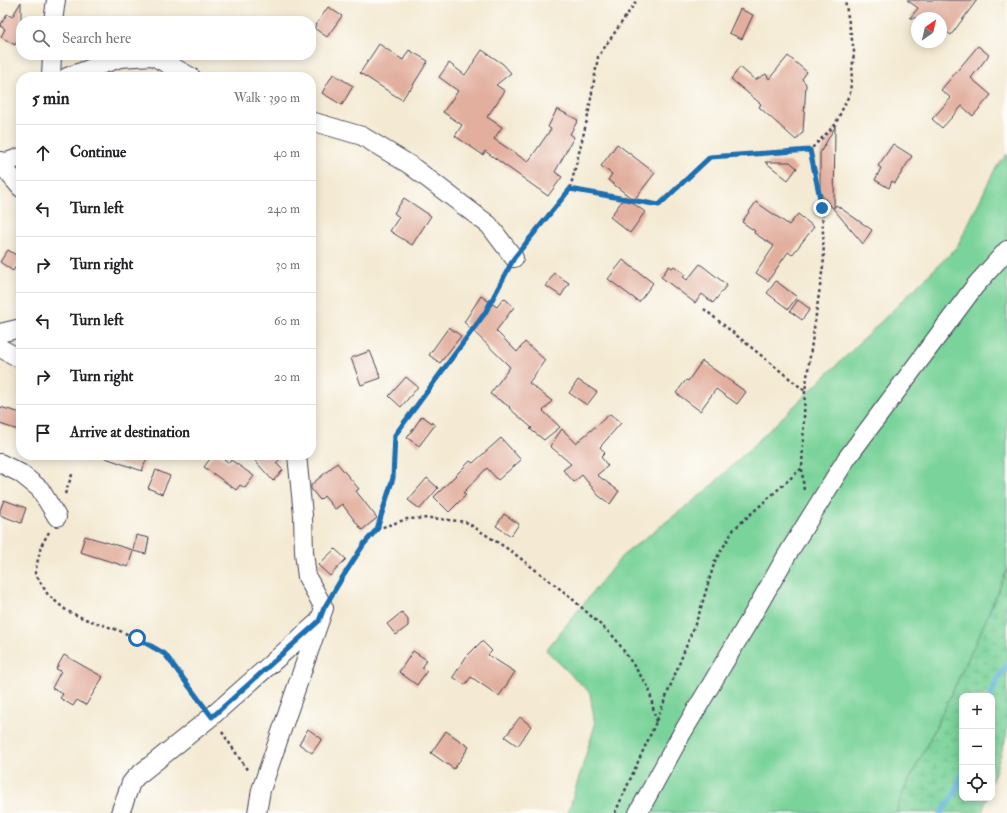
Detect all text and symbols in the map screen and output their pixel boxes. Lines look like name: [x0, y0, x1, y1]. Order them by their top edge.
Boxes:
north arrow: [911, 12, 947, 48]
search box: [16, 16, 316, 60]
icon: search: [30, 27, 52, 49]
text: Search here: [62, 29, 131, 48]
text: 5 min: [32, 88, 70, 109]
text: Walk · 390 m: [234, 90, 300, 106]
icon: ahead: [32, 142, 54, 164]
text: Continue: [70, 143, 126, 162]
text: 40 m: [274, 145, 300, 161]
icon: left: [32, 198, 54, 220]
text: Turn left: [70, 199, 124, 218]
route end: [813, 199, 831, 217]
text: 240 m: [267, 201, 300, 217]
icon: right: [32, 254, 54, 276]
text: Turn right: [70, 255, 133, 274]
text: 30 m: [276, 257, 300, 273]
icon: left: [32, 310, 54, 332]
text: Turn left: [70, 311, 124, 330]
text: 60 m: [274, 313, 300, 329]
icon: right: [32, 366, 54, 388]
text: Turn right: [70, 367, 133, 386]
text: 20 m: [274, 369, 300, 385]
icon: arrive: [32, 422, 54, 444]
text: Arrive at destination: [70, 423, 190, 442]
route start: [128, 629, 146, 647]
map controls: [959, 693, 995, 801]
button: +: [959, 693, 995, 729]
button: −: [959, 729, 995, 765]
button: locate: [959, 765, 995, 801]

